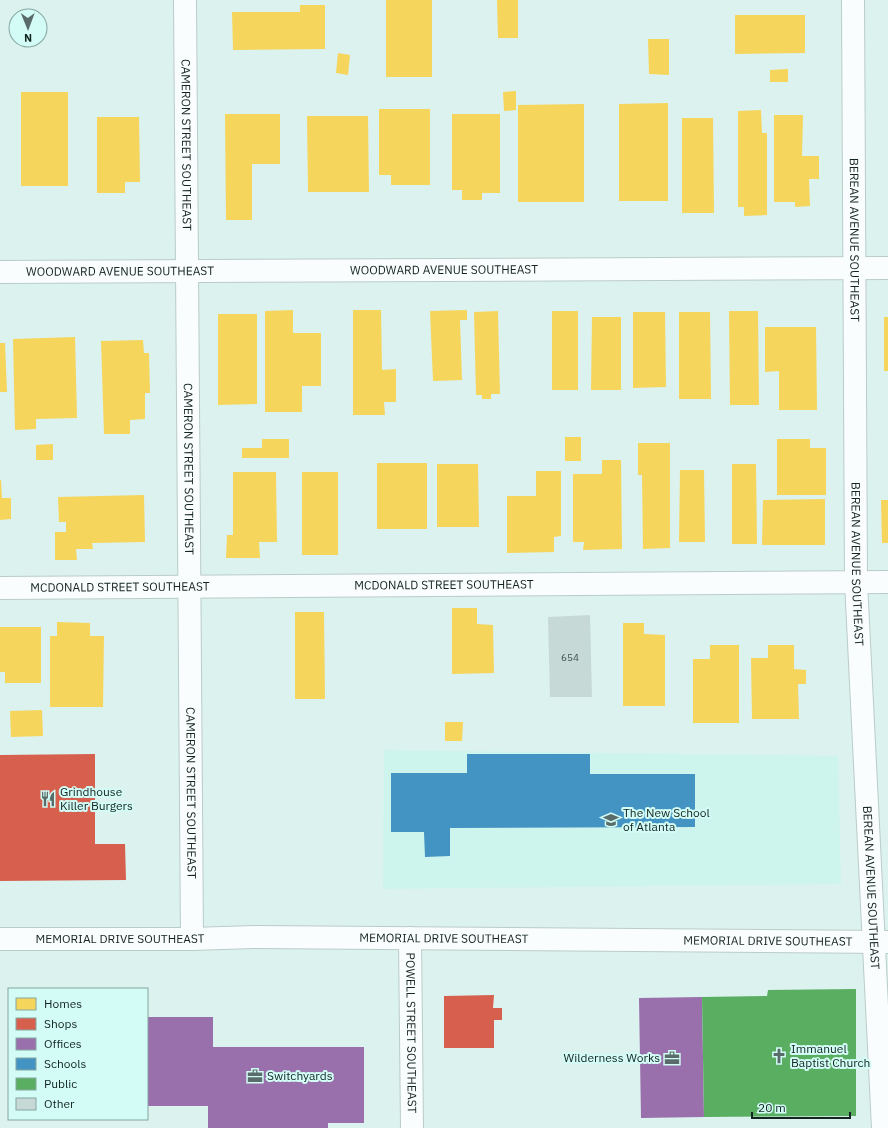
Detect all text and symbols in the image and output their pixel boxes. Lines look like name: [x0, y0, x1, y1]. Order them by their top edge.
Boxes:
north arrow: [8, 8, 48, 48]
text: N: [24, 31, 32, 45]
street label: CAMERON STREET SOUTHEAST: [178, 59, 195, 231]
street label: BEREAN AVENUE SOUTHEAST: [847, 158, 863, 322]
street label: WOODWARD AVENUE SOUTHEAST: [350, 262, 538, 277]
street label: WOODWARD AVENUE SOUTHEAST: [26, 263, 214, 279]
street label: CAMERON STREET SOUTHEAST: [181, 383, 197, 555]
street label: BEREAN AVENUE SOUTHEAST: [848, 482, 867, 646]
street label: MCDONALD STREET SOUTHEAST: [354, 576, 534, 593]
street label: MCDONALD STREET SOUTHEAST: [30, 579, 210, 595]
house number: 654: [561, 651, 579, 664]
street label: CAMERON STREET SOUTHEAST: [183, 707, 200, 879]
place label: Grindhouse Killer Burgers: [60, 784, 133, 813]
restaurant icon: Grindhouse Killer Burgers: [39, 790, 57, 808]
place label: The New School of Atlanta: [623, 805, 710, 834]
street label: BEREAN AVENUE SOUTHEAST: [860, 805, 883, 970]
school or university icon: The New School of Atlanta: [602, 811, 620, 829]
street label: MEMORIAL DRIVE SOUTHEAST: [359, 930, 529, 946]
street label: MEMORIAL DRIVE SOUTHEAST: [35, 931, 205, 946]
street label: MEMORIAL DRIVE SOUTHEAST: [683, 932, 853, 949]
street label: POWELL STREET SOUTHEAST: [403, 952, 420, 1114]
legend: [8, 988, 148, 1120]
text: Homes: [44, 996, 82, 1011]
text: Shops: [44, 1016, 77, 1031]
text: Offices: [44, 1036, 82, 1051]
place label: Immanuel Baptist Church: [791, 1041, 870, 1070]
church icon: Immanuel Baptist Church: [770, 1047, 788, 1065]
office icon: Wilderness Works: [663, 1049, 681, 1067]
place label: Wilderness Works: [564, 1050, 660, 1065]
text: Schools: [44, 1056, 87, 1071]
office icon: Switchyards: [246, 1067, 264, 1085]
place label: Switchyards: [267, 1068, 333, 1083]
text: Public: [44, 1076, 77, 1091]
scale bar: [752, 1094, 850, 1120]
text: Other: [44, 1096, 75, 1111]
text: 20 m: [758, 1100, 786, 1115]

